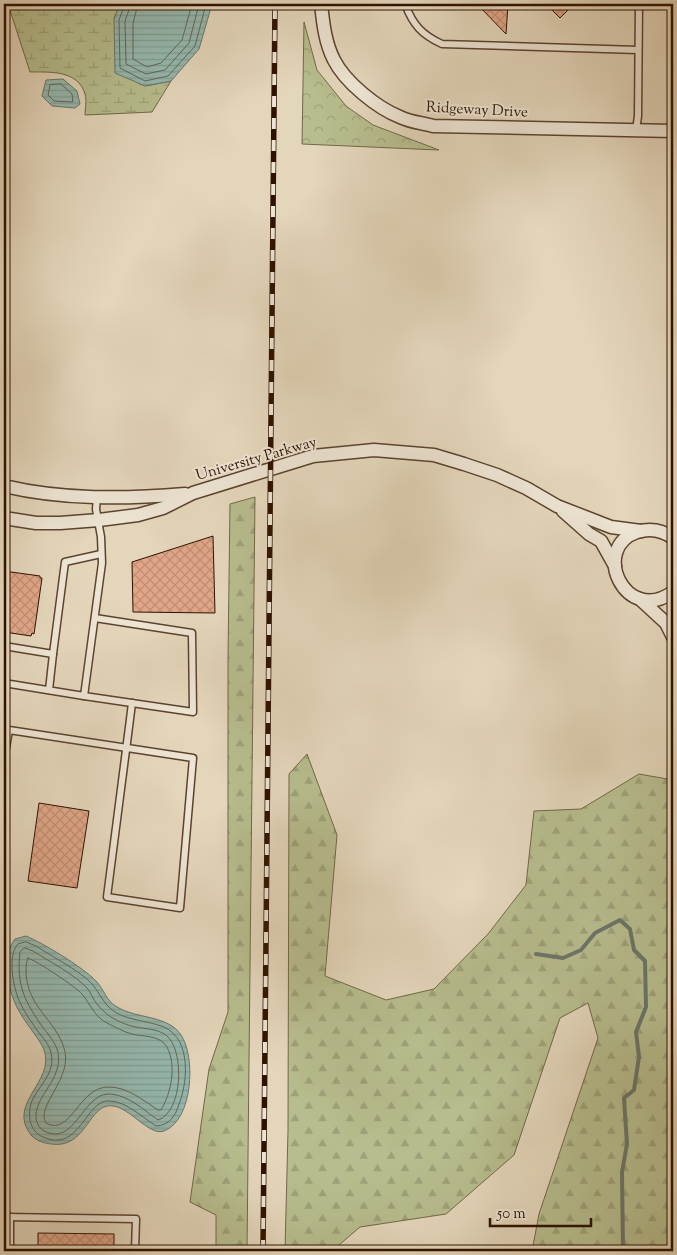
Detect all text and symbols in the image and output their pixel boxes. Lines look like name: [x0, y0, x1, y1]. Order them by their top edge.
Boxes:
street label: Ridgeway Drive: [425, 97, 528, 124]
street label: University Parkway: [193, 432, 320, 487]
scale bar: [490, 1195, 591, 1227]
text: 50 m: [496, 1204, 526, 1225]

